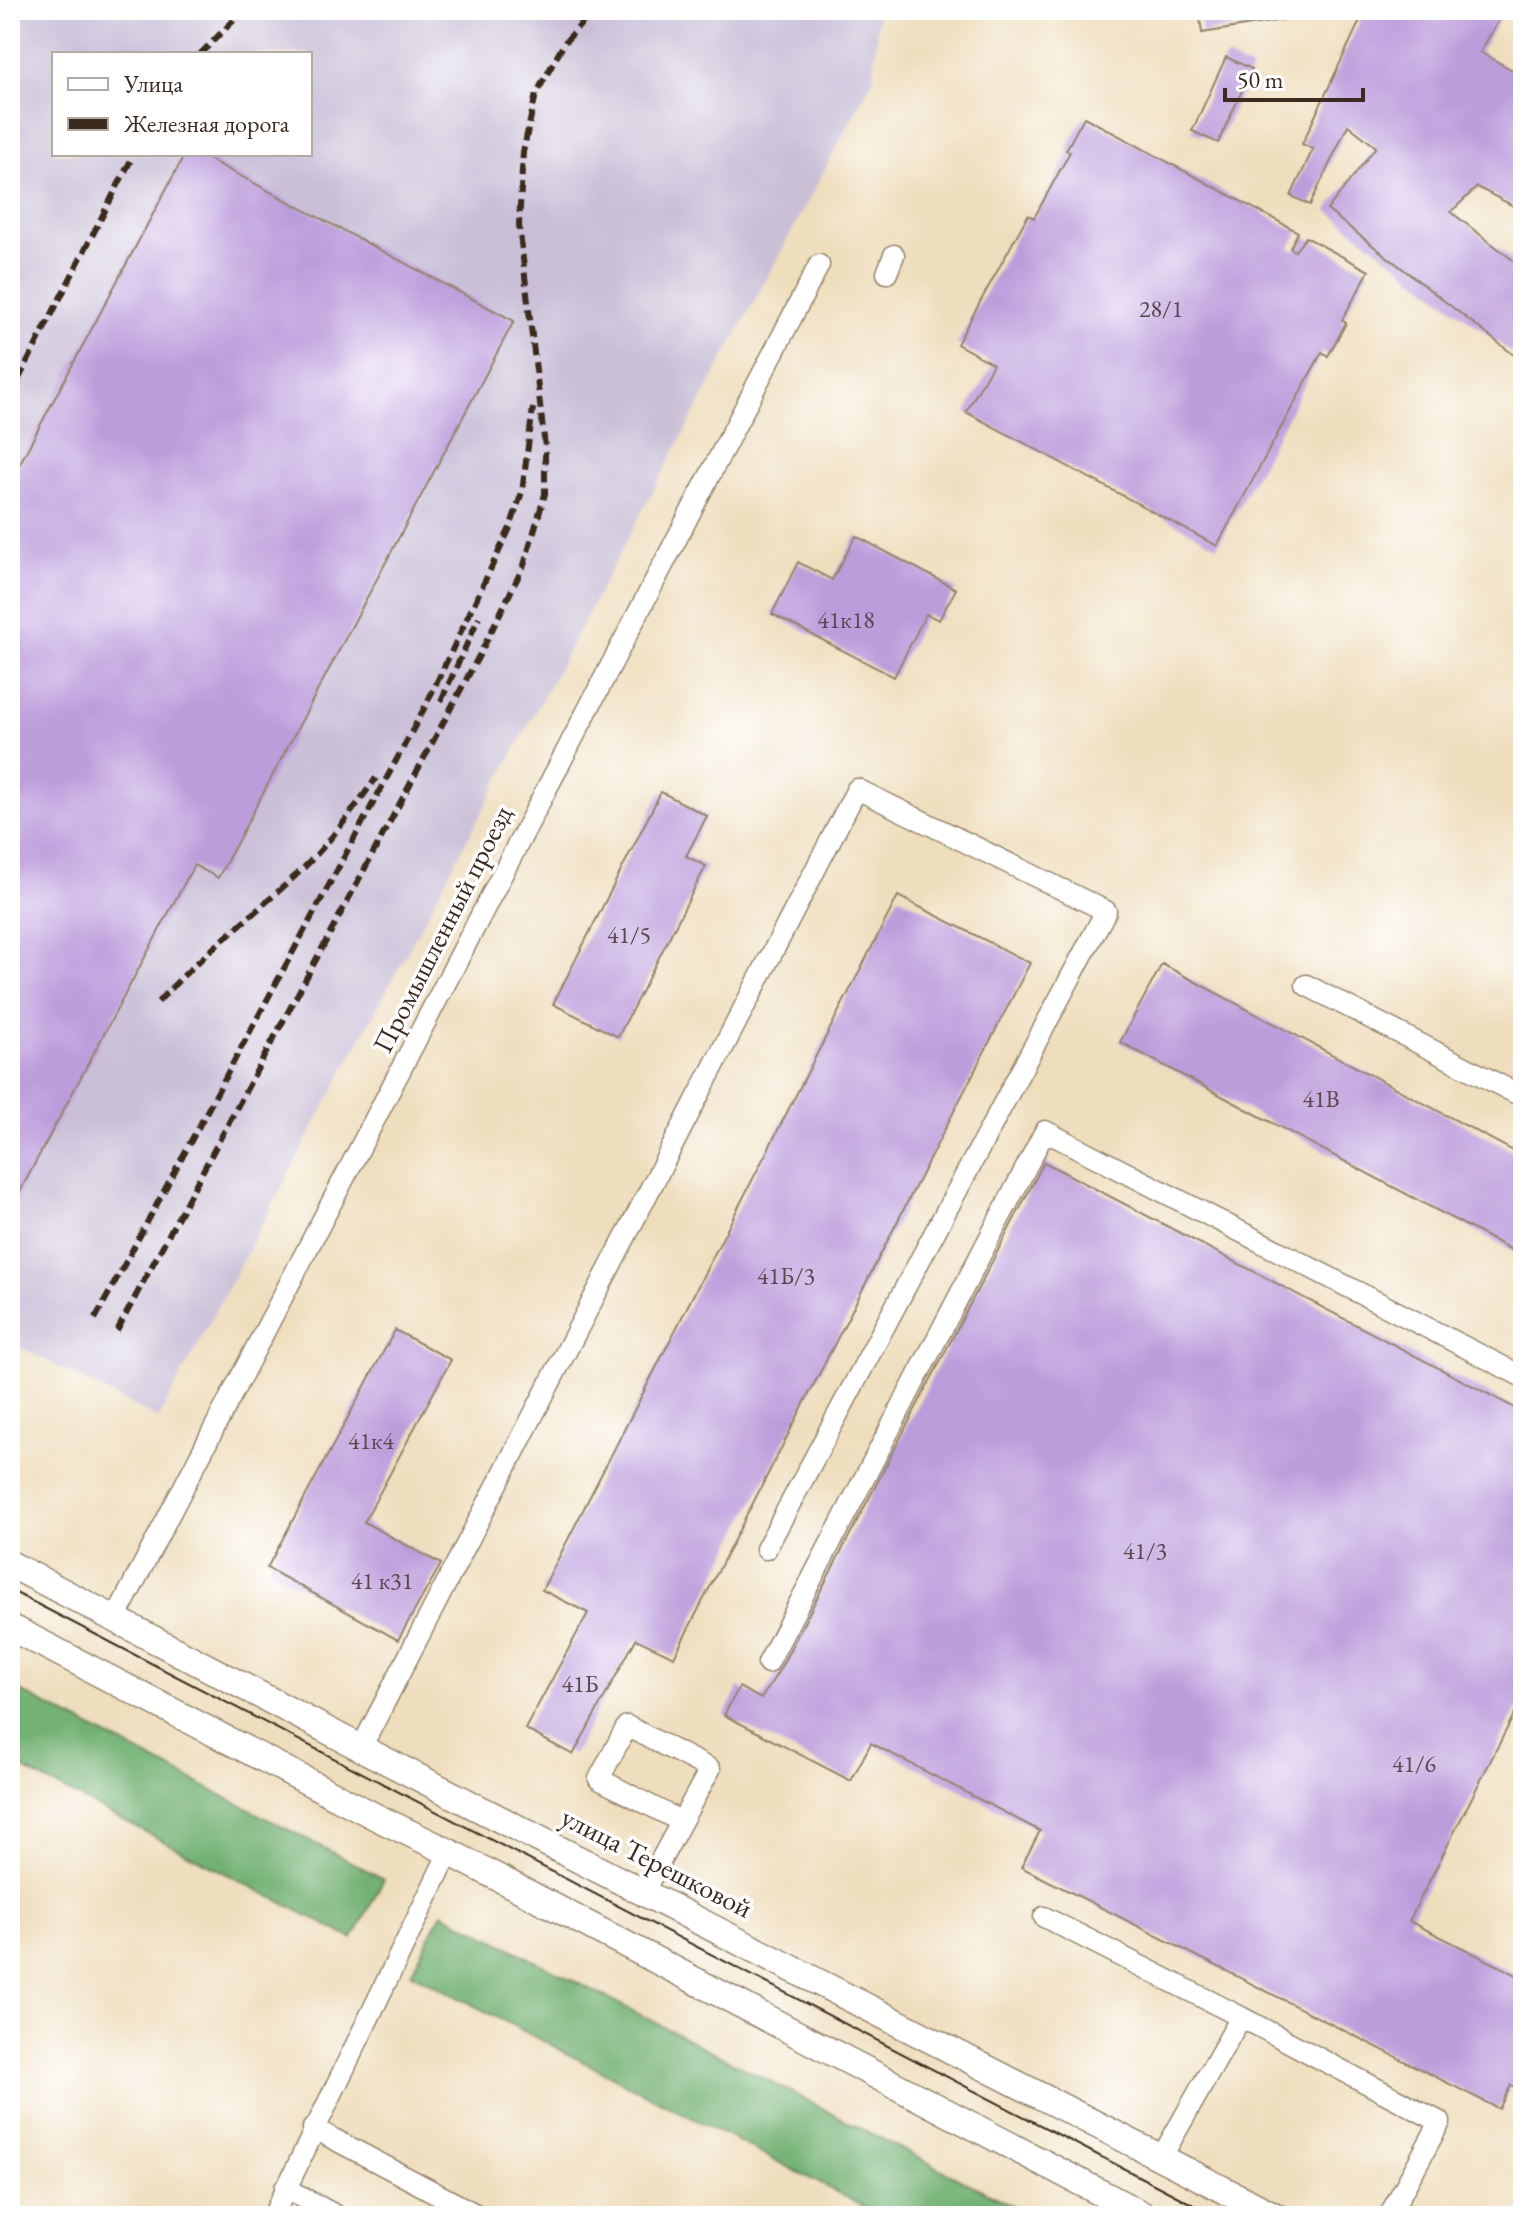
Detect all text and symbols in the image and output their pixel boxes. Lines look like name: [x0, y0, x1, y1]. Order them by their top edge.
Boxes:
legend: [52, 52, 312, 156]
scale bar: [1225, 52, 1363, 102]
text: 50 m: [1237, 64, 1284, 95]
text: Улица: [123, 68, 183, 99]
text: Железная дорога: [123, 108, 290, 139]
house number: 28/1: [1139, 293, 1183, 324]
house number: 41к18: [817, 604, 875, 635]
street label: Промышленный проезд: [364, 799, 520, 1059]
house number: 41/5: [607, 919, 651, 950]
house number: 41В: [1302, 1083, 1340, 1114]
house number: 41Б/3: [757, 1260, 815, 1291]
house number: 41к4: [348, 1425, 394, 1456]
house number: 41/3: [1123, 1535, 1167, 1566]
house number: 41 к31: [351, 1565, 413, 1596]
house number: 41Б: [561, 1668, 599, 1699]
house number: 41/6: [1392, 1748, 1436, 1779]
street label: улица Терешковой: [555, 1798, 759, 1926]

